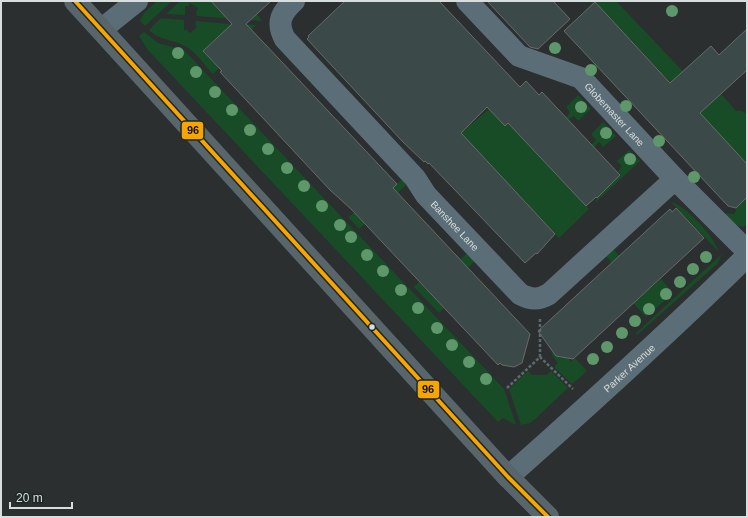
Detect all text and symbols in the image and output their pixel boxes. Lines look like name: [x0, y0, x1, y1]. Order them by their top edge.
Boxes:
street label: Globemaster Lane: [582, 81, 647, 149]
line badge: 96: [181, 121, 204, 140]
text: 96: [187, 124, 199, 136]
street label: Banshee Lane: [428, 199, 481, 253]
unlabelled marker: [367, 322, 377, 332]
street label: Parker Avenue: [602, 342, 658, 394]
line badge: 96: [417, 380, 440, 399]
text: 96: [422, 383, 434, 395]
scale bar: [10, 484, 72, 510]
text: 20 m: [16, 491, 43, 505]

